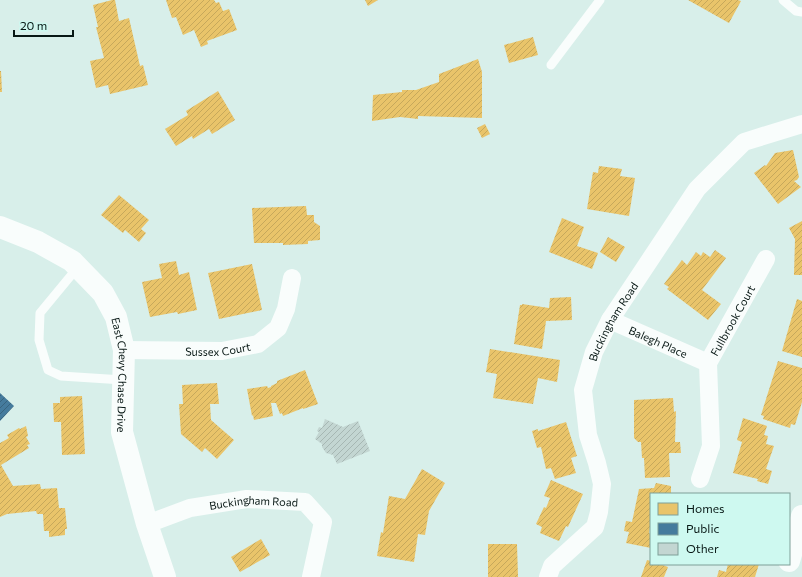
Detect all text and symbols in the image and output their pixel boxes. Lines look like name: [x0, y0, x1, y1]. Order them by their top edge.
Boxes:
scale bar: [14, 12, 73, 38]
text: 20 m: [20, 18, 47, 32]
street label: Buckingham Road: [585, 279, 640, 362]
street label: Fullbrook Court: [707, 282, 757, 358]
street label: East Chevy Chase Drive: [110, 316, 131, 433]
street label: Balegh Place: [627, 323, 690, 360]
street label: Sussex Court: [185, 339, 252, 357]
street label: Buckingham Road: [208, 492, 298, 511]
legend: [650, 493, 790, 565]
text: Homes: [686, 501, 724, 515]
text: Public: [686, 521, 719, 535]
text: Other: [686, 541, 719, 555]

